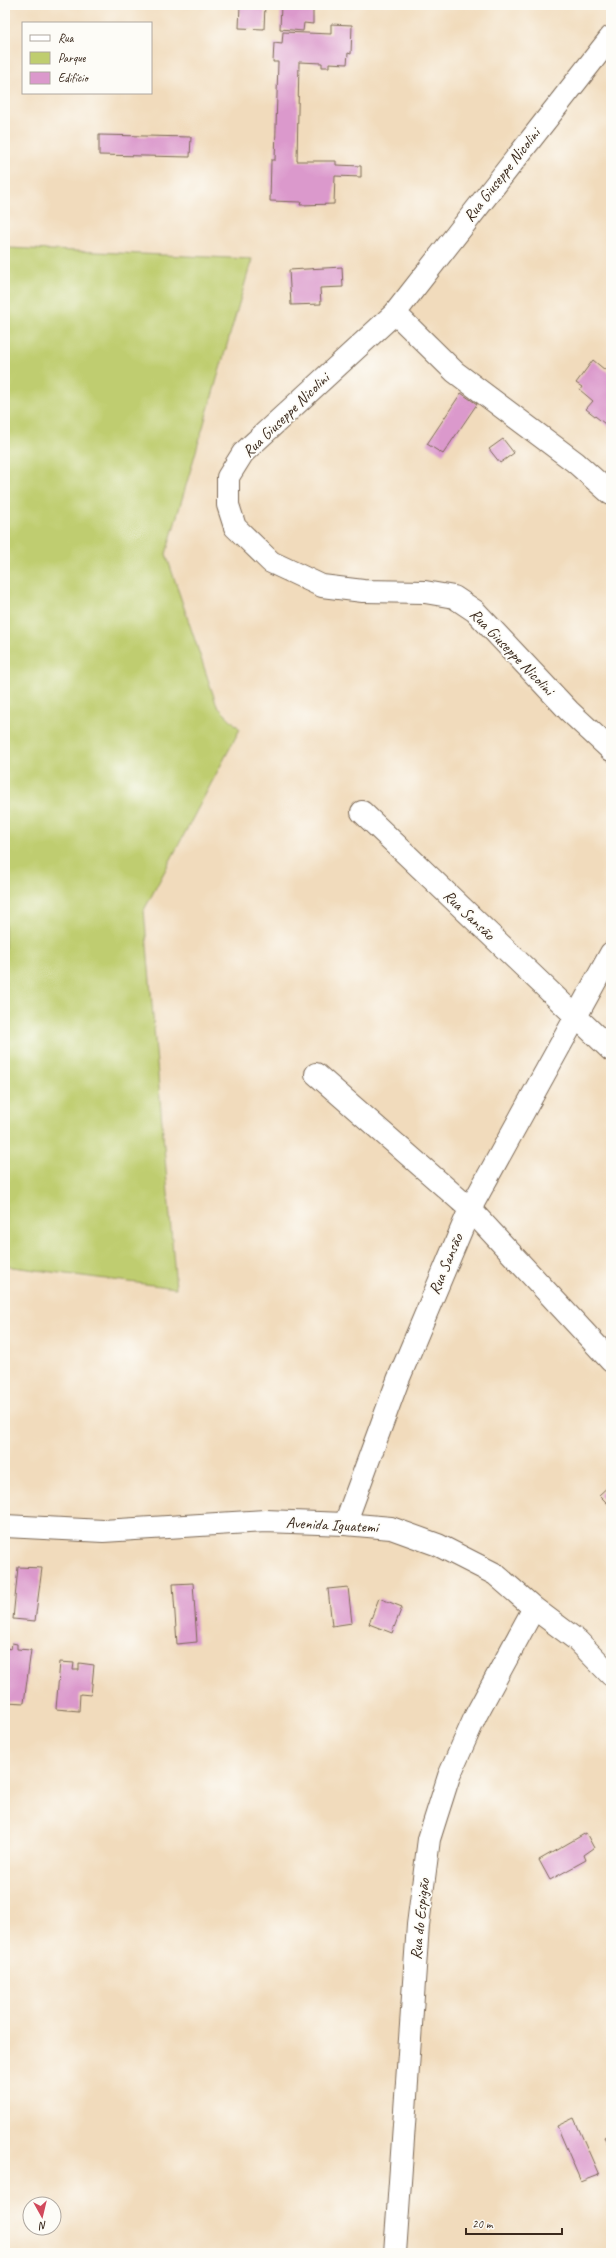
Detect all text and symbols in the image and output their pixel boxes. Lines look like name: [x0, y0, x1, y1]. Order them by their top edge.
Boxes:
legend: [22, 22, 152, 94]
text: Rua: [58, 30, 75, 46]
text: Parque: [58, 50, 87, 66]
text: Edifício: [58, 70, 90, 86]
street label: Rua Giuseppe Nicolini: [459, 123, 546, 226]
street label: Rua Giuseppe Nicolini: [238, 367, 335, 461]
street label: Rua Giuseppe Nicolini: [466, 604, 560, 701]
street label: Rua Sansão: [439, 886, 500, 945]
street label: Rua Sansão: [424, 1229, 468, 1297]
street label: Avenida Iguatemi: [286, 1513, 380, 1538]
street label: Rua do Espigão: [406, 1876, 434, 1961]
north arrow: [22, 2196, 62, 2236]
scale bar: [466, 2210, 562, 2236]
text: 20 m: [472, 2216, 494, 2232]
text: N: [37, 2218, 48, 2234]

